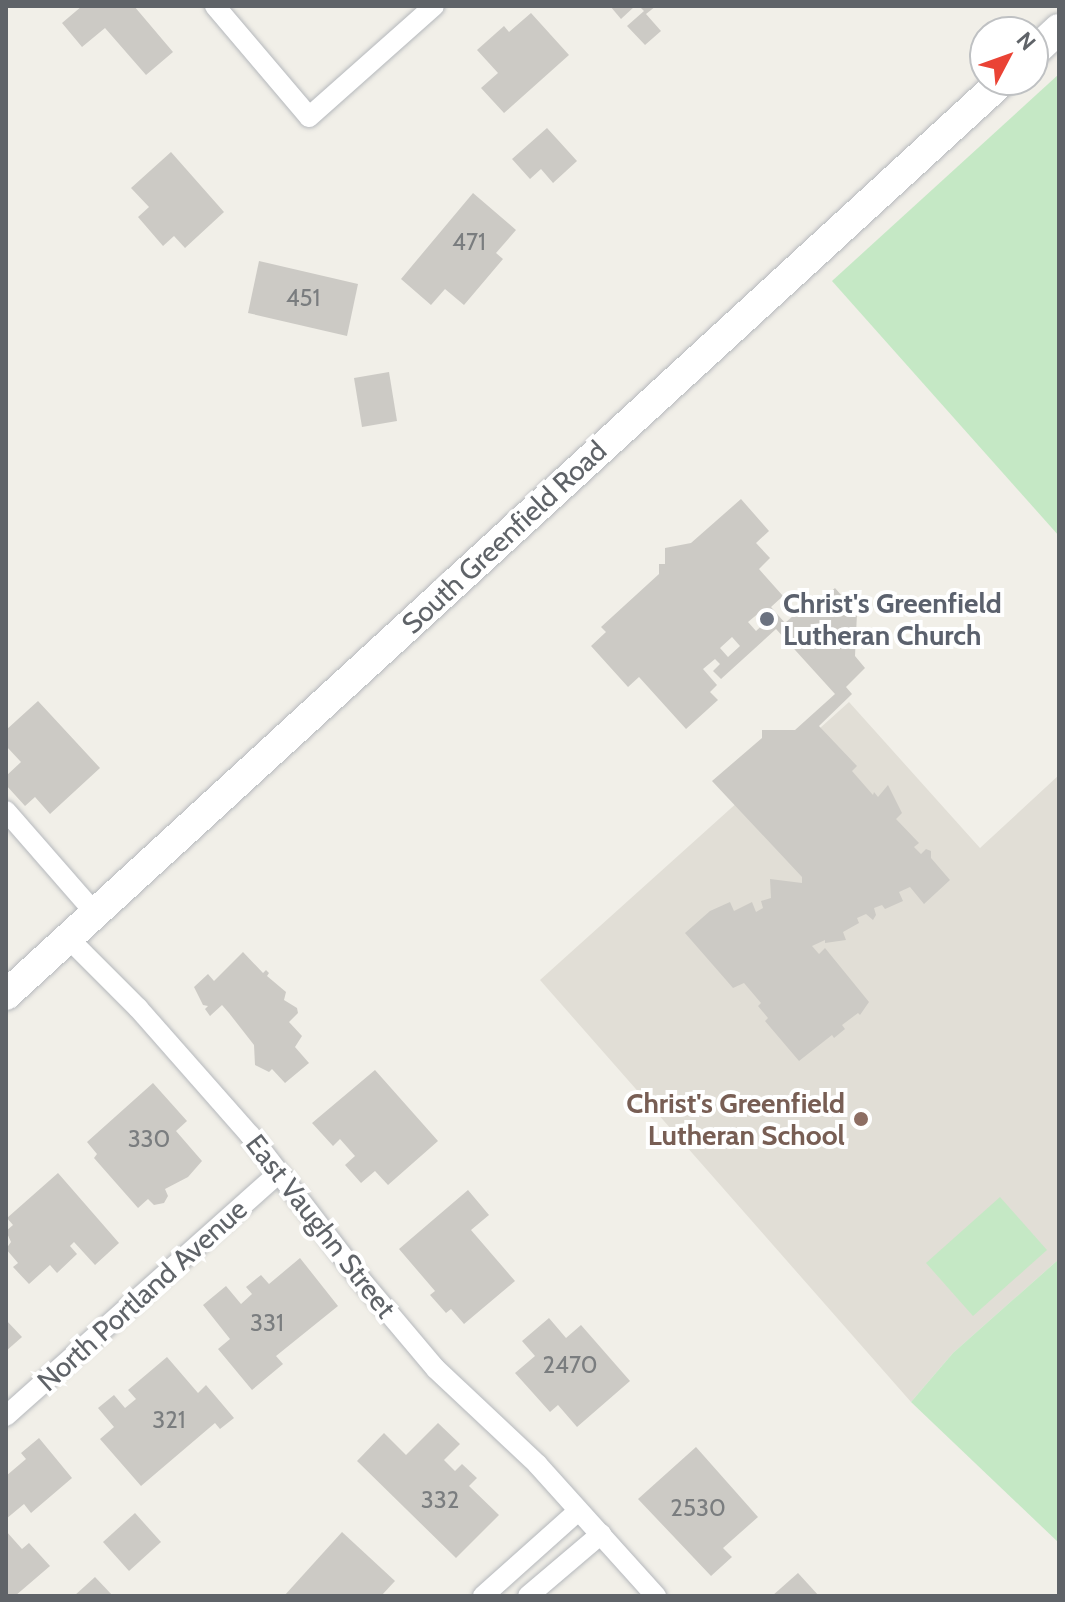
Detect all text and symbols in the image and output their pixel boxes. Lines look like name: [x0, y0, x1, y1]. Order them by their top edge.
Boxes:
north arrow: [969, 16, 1049, 96]
text: N: [1011, 27, 1041, 56]
house number: 471: [452, 228, 486, 256]
house number: 451: [286, 284, 320, 312]
street label: South Greenfield Road: [395, 434, 613, 640]
place label: Christ's Greenfield Lutheran Church: [783, 586, 1002, 652]
marker: Christ's Greenfield Lutheran Church: [758, 610, 776, 628]
place label: Christ's Greenfield Lutheran School: [626, 1086, 845, 1152]
marker: Christ's Greenfield Lutheran School: [852, 1110, 870, 1128]
house number: 330: [128, 1125, 170, 1153]
street label: East Vaughn Street: [239, 1128, 403, 1324]
street label: North Portland Avenue: [30, 1192, 254, 1398]
house number: 331: [250, 1309, 284, 1337]
house number: 2470: [542, 1351, 598, 1379]
house number: 321: [152, 1406, 186, 1434]
house number: 332: [421, 1486, 459, 1514]
house number: 2530: [670, 1494, 726, 1522]

